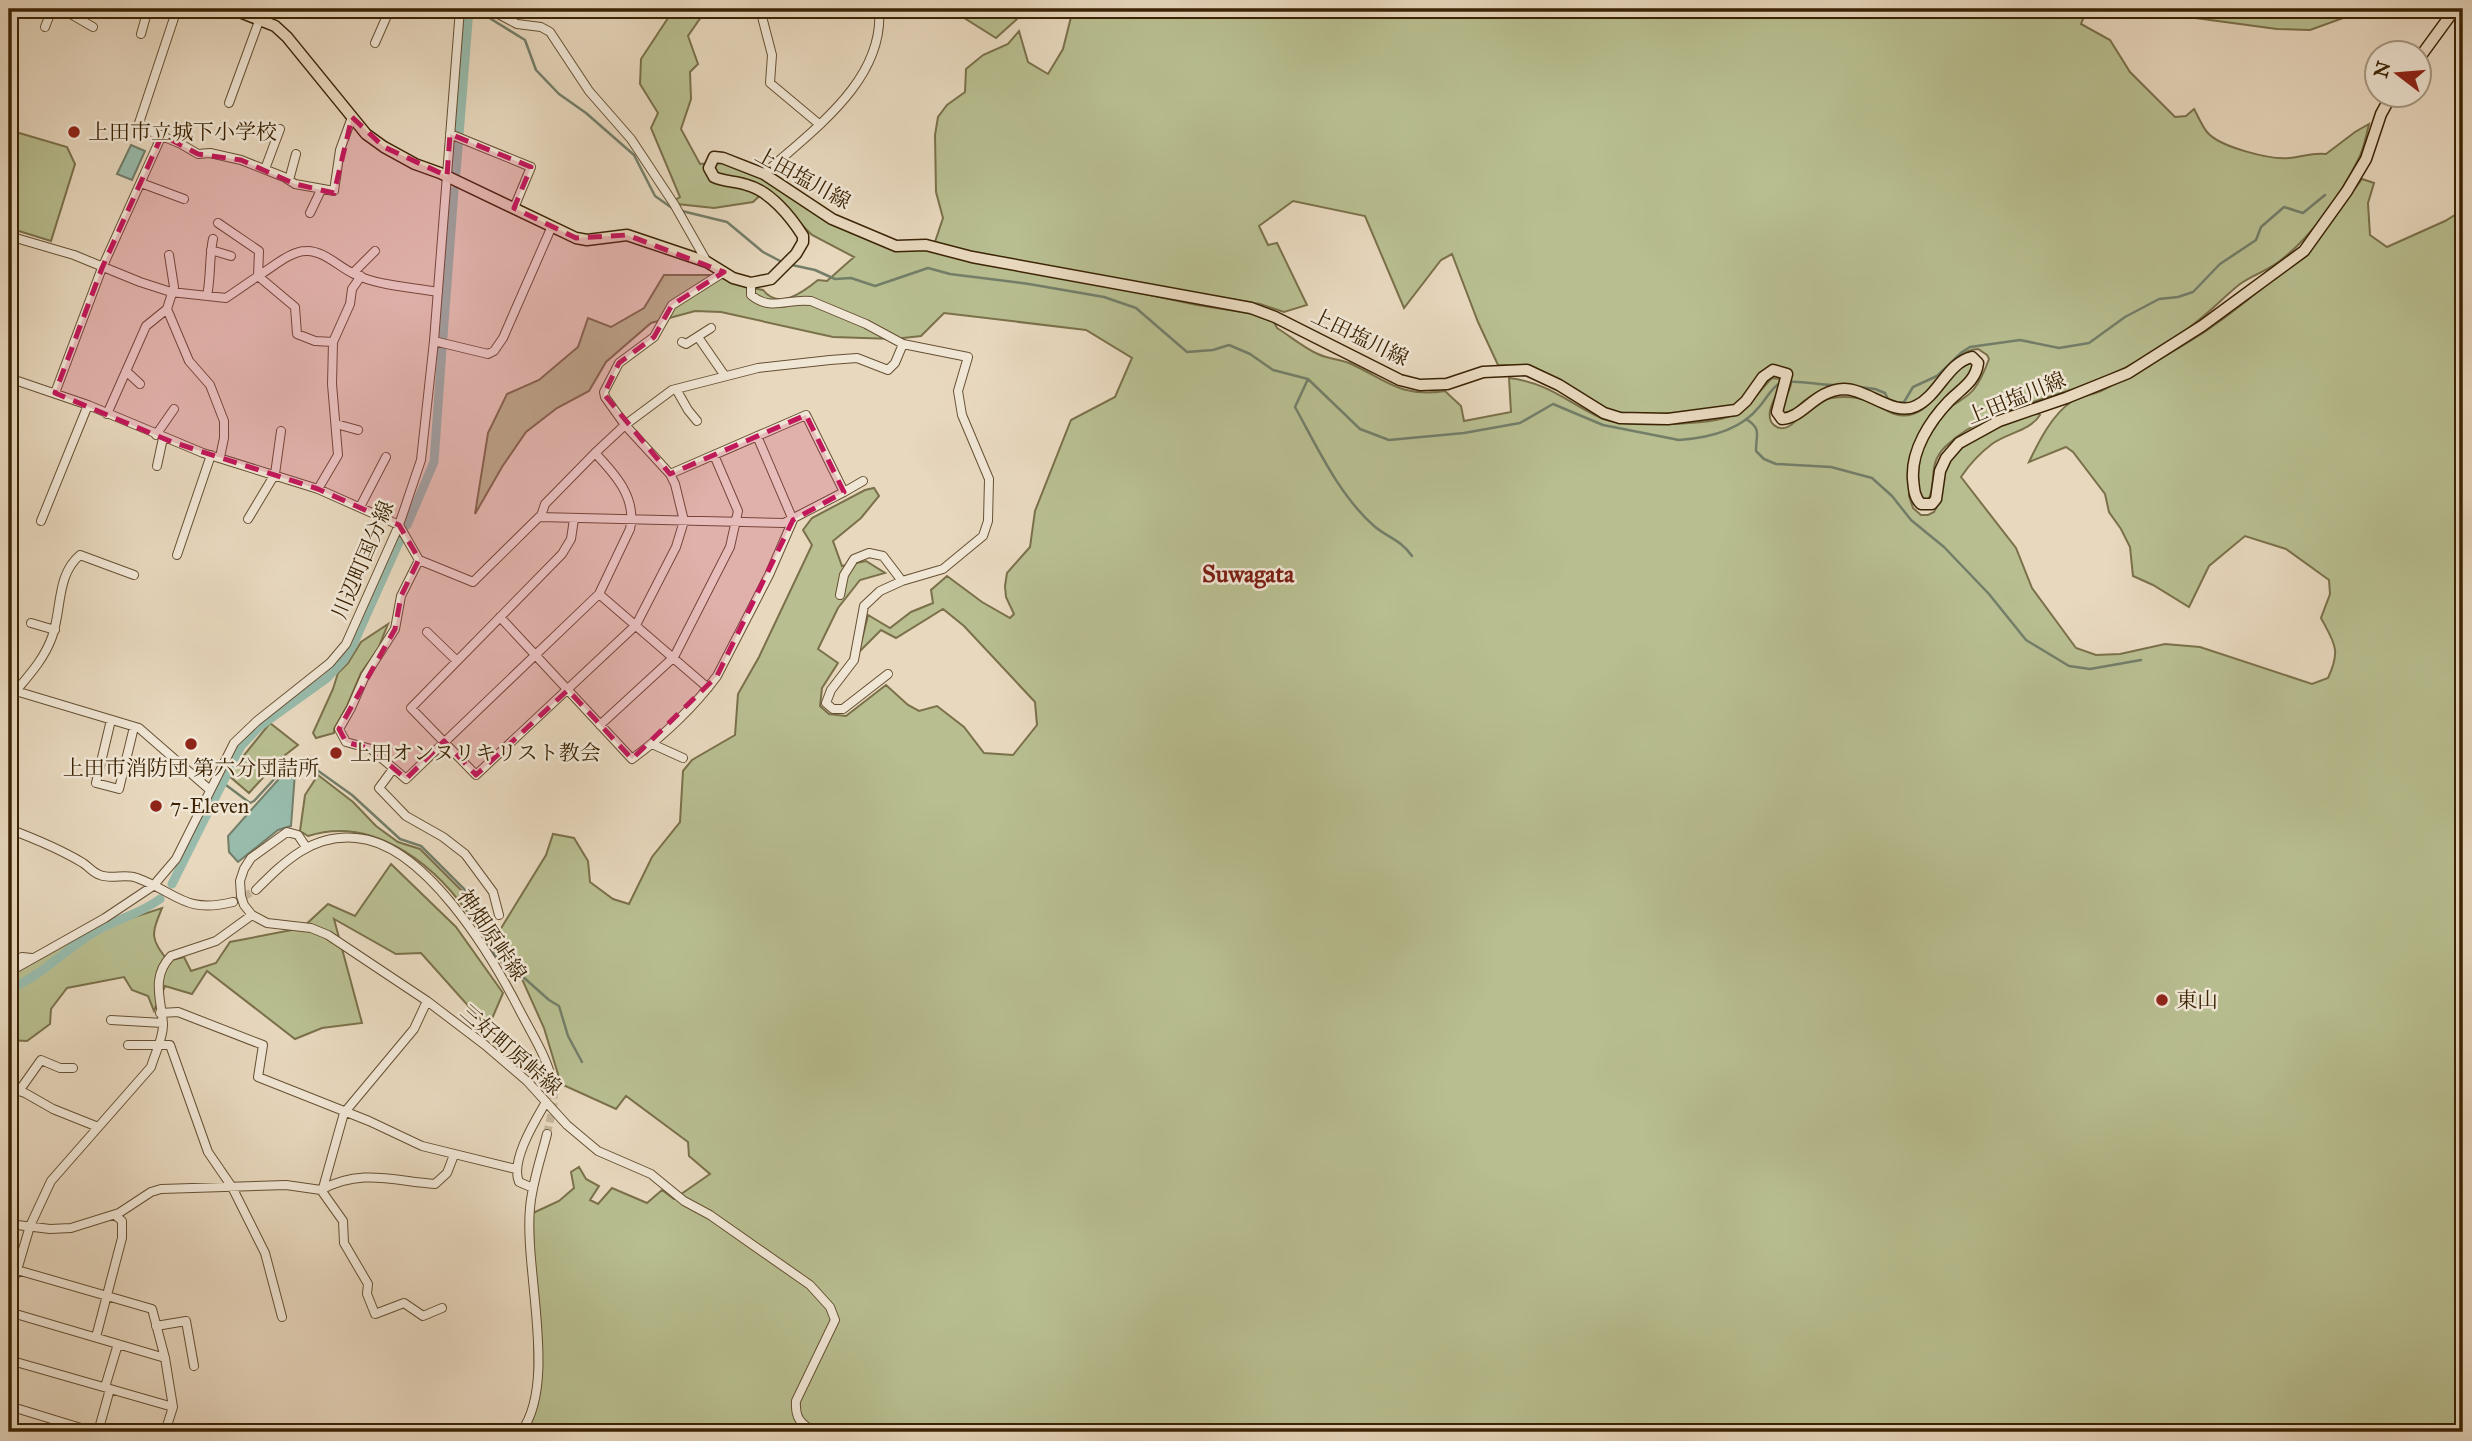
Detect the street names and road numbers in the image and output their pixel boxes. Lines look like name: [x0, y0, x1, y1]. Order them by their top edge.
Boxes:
street label: 上田塩川線: [751, 141, 855, 215]
street label: 上田塩川線: [1307, 302, 1413, 372]
street label: 上田塩川線: [1962, 366, 2070, 430]
street label: 川辺町国分線: [326, 497, 400, 623]
street label: 神畑原峠線: [452, 884, 532, 986]
street label: 三好町原峠線: [455, 999, 567, 1101]

